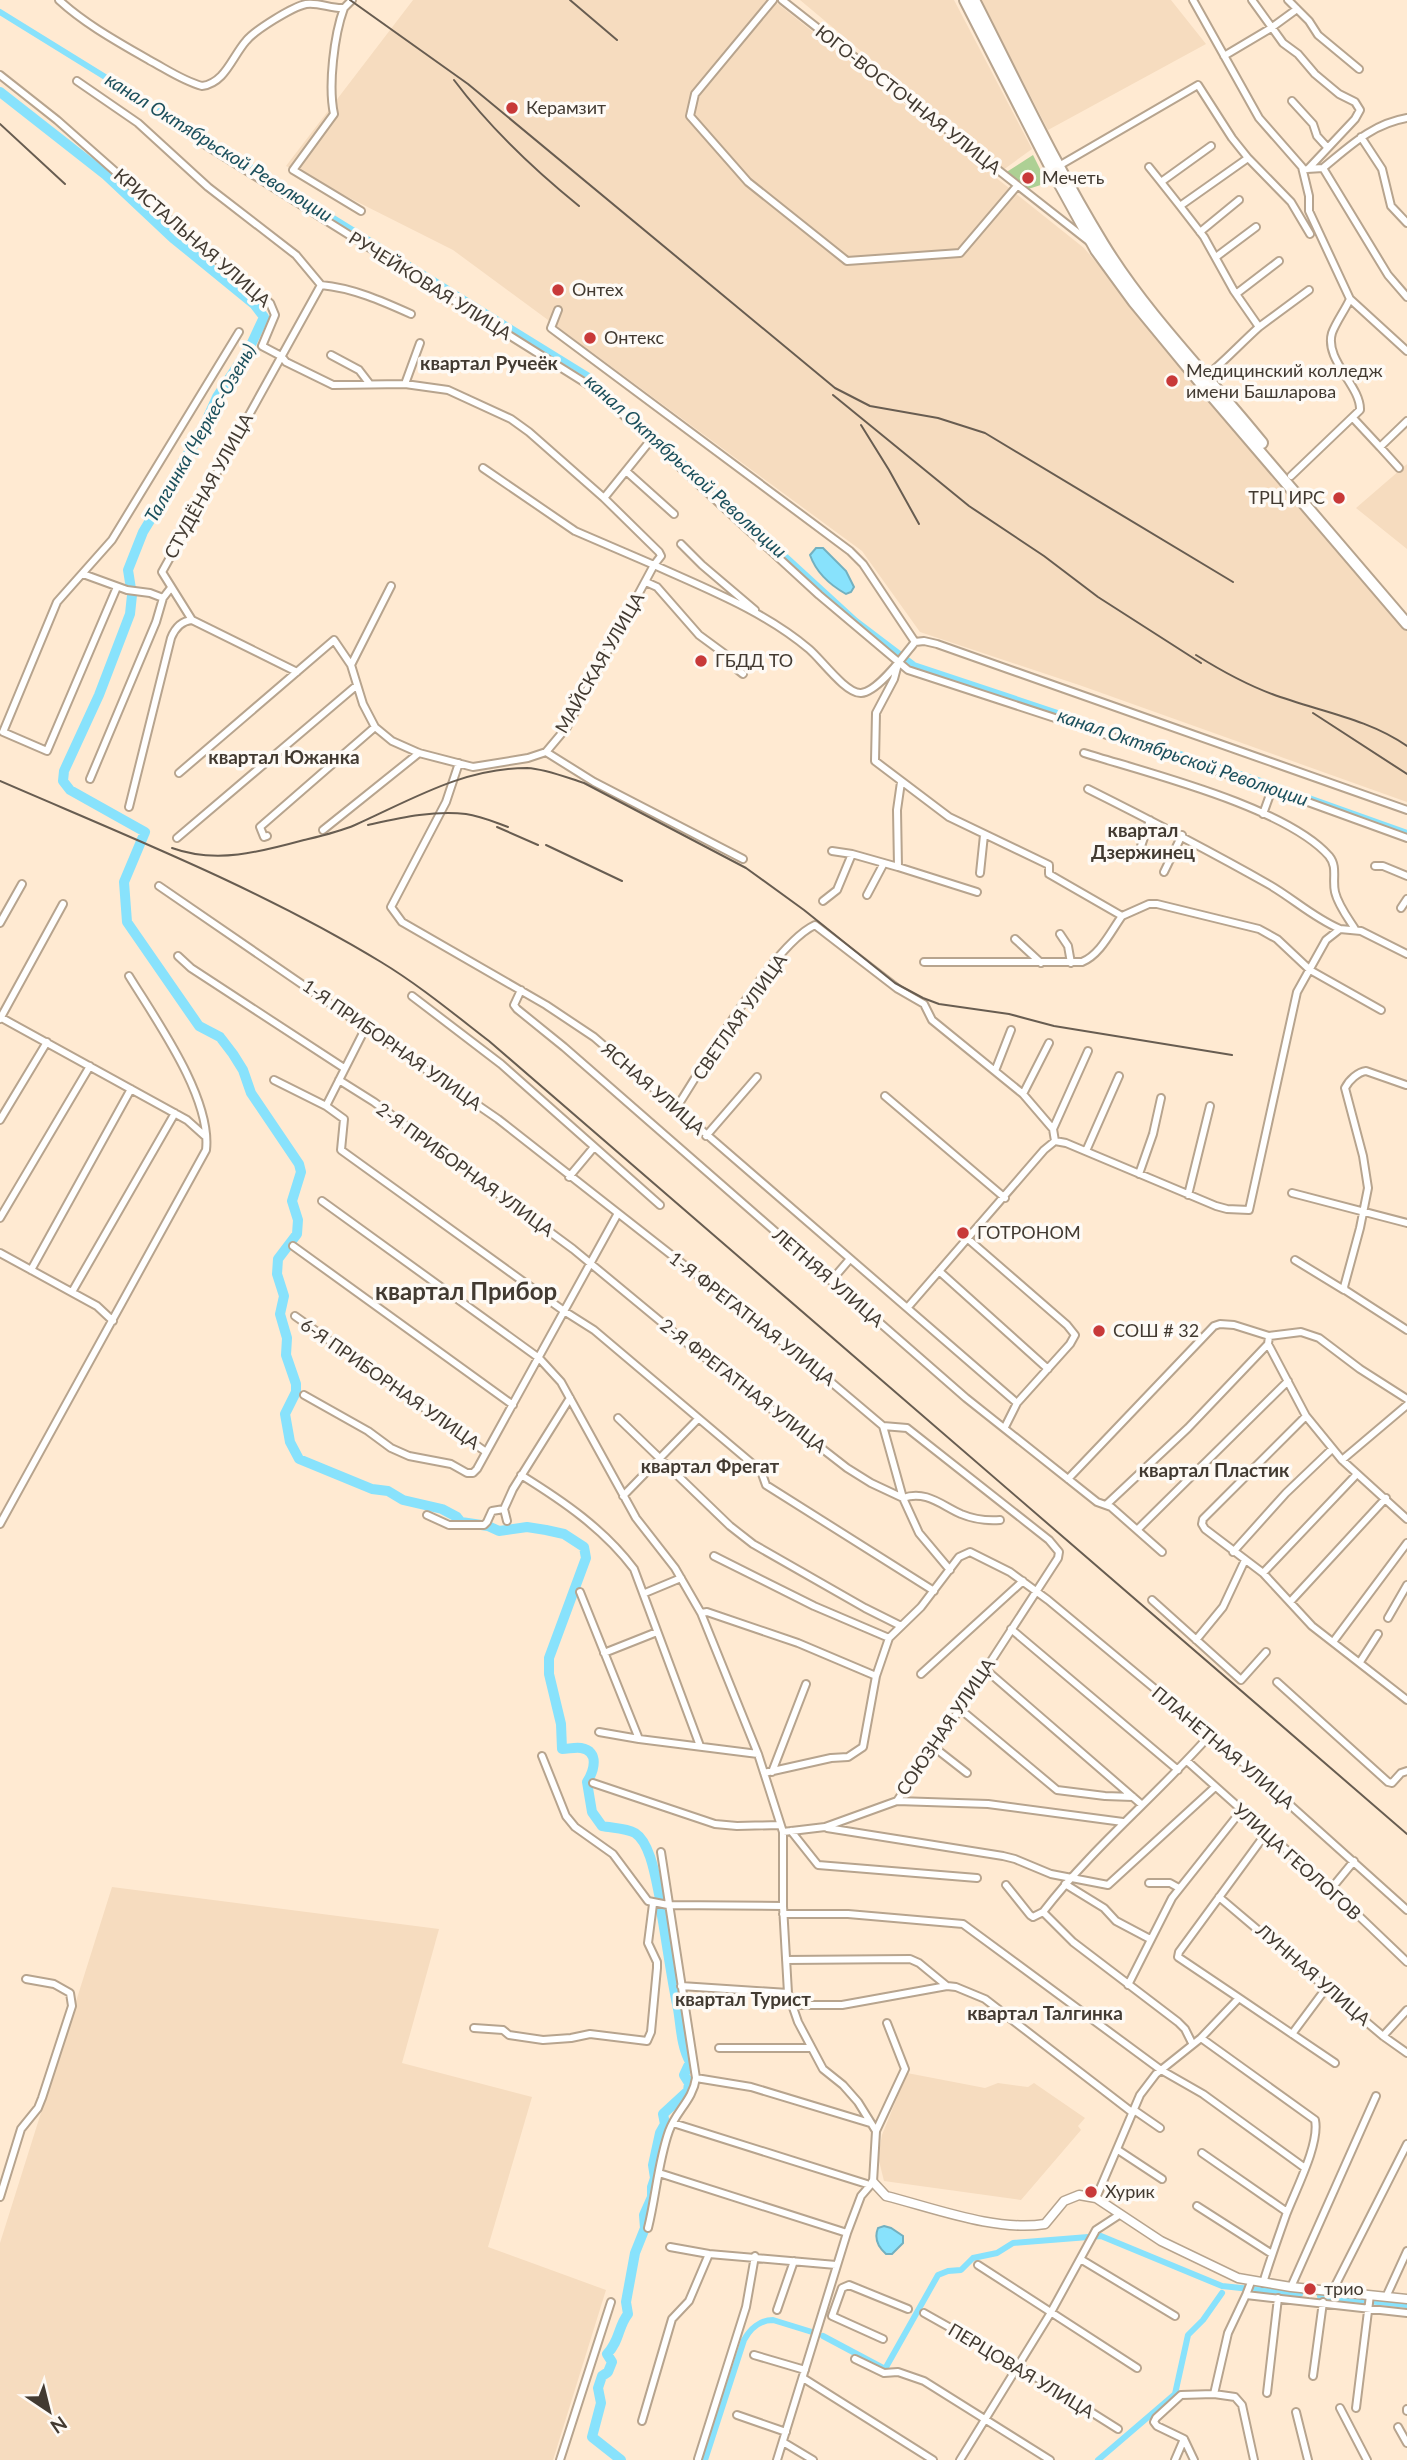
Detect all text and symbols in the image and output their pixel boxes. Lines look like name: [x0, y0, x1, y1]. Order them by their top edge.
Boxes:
street label: ЮГО-ВОСТОЧНАЯ УЛИЦА: [812, 20, 1006, 179]
water label: канал Октябрьской Революции: [102, 67, 337, 226]
place label: Керамзит: [526, 96, 606, 118]
marker: Керамзит: [504, 100, 520, 116]
street label: КРИСТАЛЬНАЯ УЛИЦА: [110, 163, 276, 312]
place label: Мечеть: [1042, 166, 1105, 188]
marker: Мечеть: [1020, 170, 1036, 186]
street label: РУЧЕЙКОВАЯ УЛИЦА: [345, 226, 517, 345]
place label: Онтех: [572, 278, 623, 300]
marker: Онтех: [550, 282, 566, 298]
place label: Онтекс: [604, 326, 665, 348]
marker: Онтекс: [582, 330, 598, 346]
water label: Талгинка (Черкес-Озень): [139, 340, 260, 526]
district label: квартал Ручеёк: [420, 351, 559, 374]
place label: Медицинский колледж имени Башларова: [1186, 359, 1383, 402]
water label: канал Октябрьской Революции: [581, 369, 792, 562]
marker: Медицинский колледж имени Башларова: [1164, 373, 1180, 389]
street label: СТУДЁНАЯ УЛИЦА: [159, 408, 258, 562]
place label: ТРЦ ИРС: [1248, 486, 1325, 508]
marker: ТРЦ ИРС: [1331, 490, 1347, 506]
street label: МАЙСКАЯ УЛИЦА: [550, 588, 649, 737]
place label: ГБДД ТО: [715, 649, 793, 671]
marker: ГБДД ТО: [693, 653, 709, 669]
water label: канал Октябрьской Революции: [1055, 703, 1311, 810]
district label: квартал Южанка: [208, 745, 360, 768]
district label: квартал Дзержинец: [1091, 818, 1195, 863]
street label: СВЕТЛАЯ УЛИЦА: [687, 948, 791, 1084]
street label: 1-Я ПРИБОРНАЯ УЛИЦА: [299, 974, 487, 1115]
street label: ЯСНАЯ УЛИЦА: [597, 1037, 710, 1140]
street label: 2-Я ПРИБОРНАЯ УЛИЦА: [373, 1098, 559, 1241]
place label: ГОТРОНОМ: [977, 1221, 1081, 1243]
street label: ЛЕТНЯЯ УЛИЦА: [768, 1222, 889, 1332]
marker: ГОТРОНОМ: [955, 1225, 971, 1241]
street label: 1-Я ФРЕГАТНАЯ УЛИЦА: [665, 1247, 841, 1390]
district label: квартал Прибор: [375, 1276, 557, 1305]
street label: 6-Я ПРИБОРНАЯ УЛИЦА: [297, 1313, 485, 1454]
street label: 2-Я ФРЕГАТНАЯ УЛИЦА: [656, 1314, 832, 1457]
place label: СОШ # 32: [1113, 1319, 1199, 1341]
marker: СОШ # 32: [1091, 1323, 1107, 1339]
district label: квартал Фрегат: [641, 1454, 780, 1477]
district label: квартал Пластик: [1139, 1458, 1290, 1481]
street label: СОЮЗНАЯ УЛИЦА: [891, 1653, 1000, 1799]
street label: ПЛАНЕТНАЯ УЛИЦА: [1148, 1681, 1300, 1814]
street label: УЛИЦА ГЕОЛОГОВ: [1229, 1798, 1366, 1924]
street label: ЛУННАЯ УЛИЦА: [1251, 1918, 1376, 2030]
district label: квартал Турист: [675, 1987, 811, 2010]
district label: квартал Талгинка: [967, 2001, 1123, 2024]
place label: Хурик: [1105, 2180, 1156, 2202]
marker: Хурик: [1083, 2184, 1099, 2200]
place label: трио: [1324, 2277, 1364, 2299]
marker: трио: [1302, 2281, 1318, 2297]
street label: ПЕРЦОВАЯ УЛИЦА: [945, 2318, 1099, 2423]
north arrow: [14, 2376, 84, 2446]
text: N: [46, 2412, 72, 2439]

